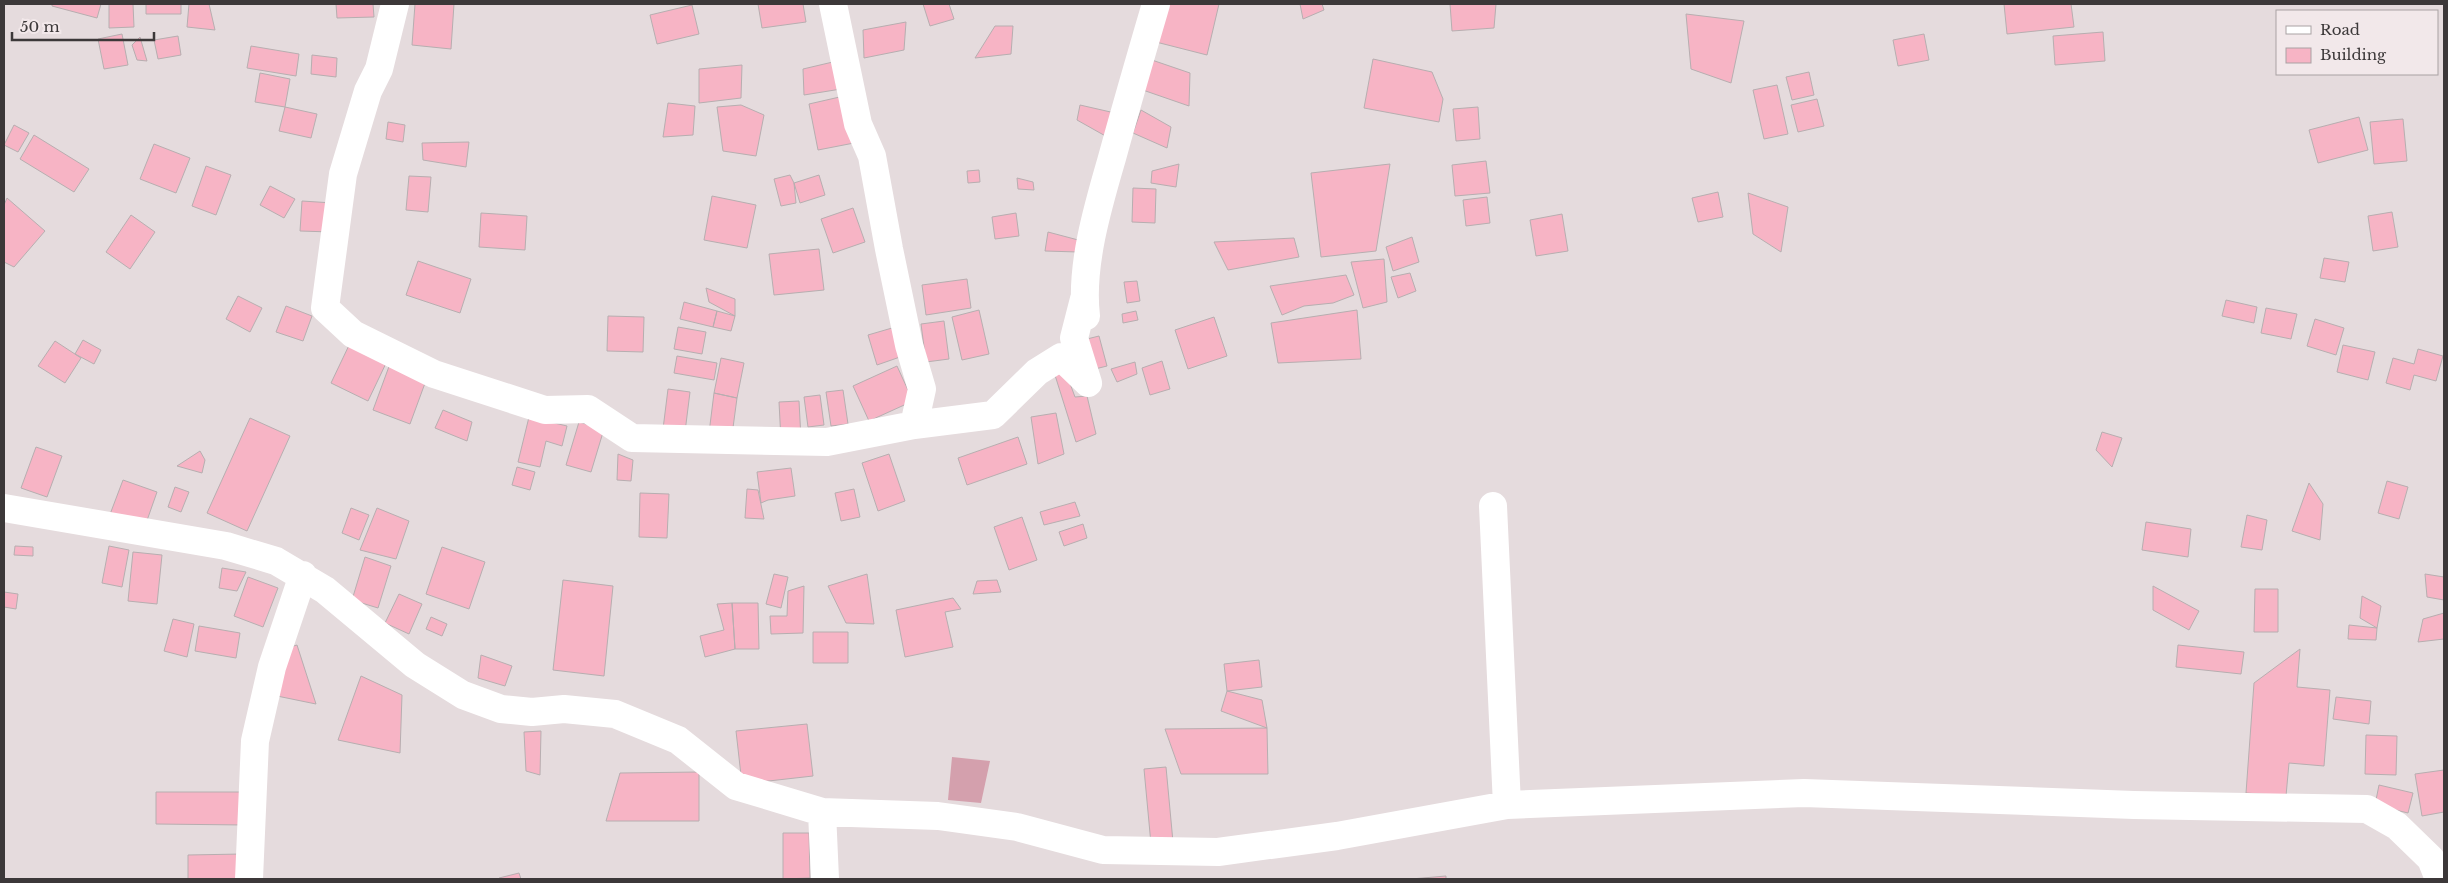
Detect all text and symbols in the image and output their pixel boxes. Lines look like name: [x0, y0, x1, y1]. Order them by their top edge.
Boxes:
scale bar: [12, 10, 155, 42]
legend: [2276, 10, 2438, 75]
text: 50 m: [20, 17, 60, 36]
text: Road: [2320, 20, 2360, 39]
text: Building: [2320, 45, 2387, 64]

